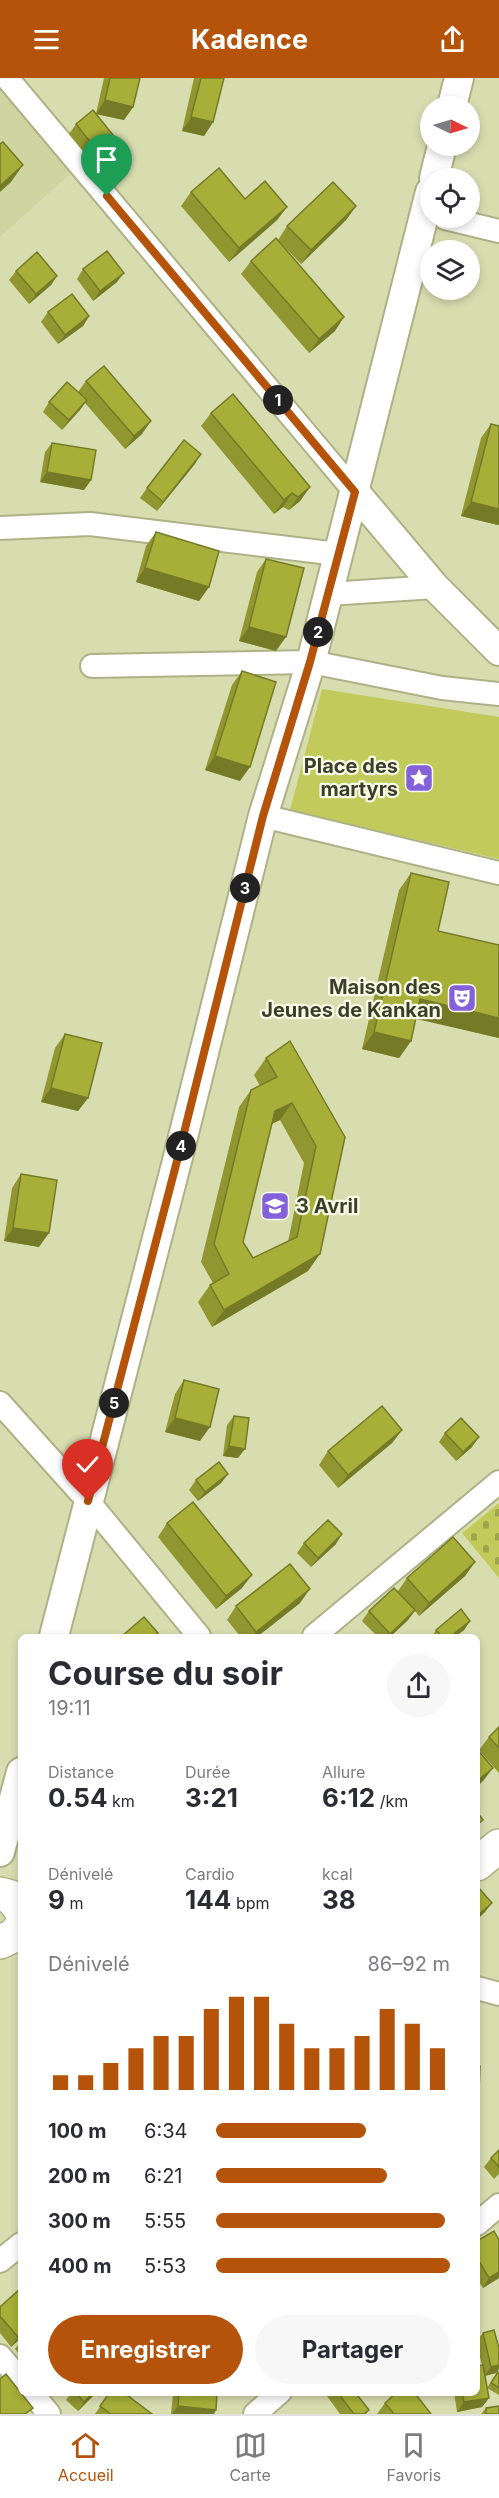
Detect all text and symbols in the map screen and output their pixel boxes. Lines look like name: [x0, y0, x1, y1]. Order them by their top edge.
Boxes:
icon: menu: [30, 23, 63, 56]
text: Kadence: [191, 23, 308, 56]
icon: share: [436, 23, 469, 56]
north arrow: [420, 96, 480, 156]
map controls: [420, 96, 480, 300]
pin: [81, 134, 132, 196]
icon: arrive: [90, 143, 123, 176]
button: locate: [420, 168, 480, 228]
button: layers: [420, 240, 480, 300]
pin: 1: [263, 385, 293, 415]
text: 1: [275, 390, 281, 410]
pin: 2: [303, 617, 333, 647]
text: 2: [313, 622, 323, 642]
place label: Place des martyrs: [304, 754, 398, 801]
place icon: Place des martyrs: [403, 762, 435, 794]
pin: 3: [230, 873, 260, 903]
text: 3: [240, 878, 250, 898]
place label: Maison des Jeunes de Kankan: [261, 975, 441, 1022]
theatre icon: Maison des Jeunes de Kankan: [446, 982, 478, 1014]
pin: 4: [166, 1131, 196, 1161]
text: 4: [176, 1136, 186, 1156]
school or university icon: 3 Avril: [259, 1190, 291, 1222]
place label: 3 Avril: [296, 1194, 358, 1218]
pin: 5: [99, 1388, 129, 1418]
text: 5: [109, 1393, 119, 1413]
pin: [62, 1439, 113, 1501]
icon: check: [71, 1448, 104, 1481]
text: Course du soir: [48, 1653, 283, 1693]
button: share: [387, 1654, 450, 1717]
text: 19:11: [48, 1696, 91, 1720]
text: Distance: [48, 1762, 114, 1782]
text: Durée: [185, 1762, 230, 1782]
text: Allure: [322, 1762, 365, 1782]
text: 0.54: [48, 1782, 108, 1813]
text: 3:21: [185, 1782, 238, 1813]
text: 6:12: [322, 1782, 375, 1813]
text: km: [108, 1791, 135, 1811]
text: /km: [375, 1791, 408, 1811]
text: Dénivelé: [48, 1864, 113, 1884]
text: Cardio: [185, 1864, 235, 1884]
text: kcal: [322, 1864, 353, 1884]
text: 9: [48, 1884, 65, 1915]
text: 144: [185, 1884, 231, 1915]
text: 38: [322, 1884, 356, 1915]
text: m: [65, 1893, 83, 1913]
text: bpm: [231, 1893, 270, 1913]
text: Dénivelé: [48, 1952, 130, 1976]
text: 86–92 m: [367, 1952, 450, 1976]
text: 100 m: [48, 2119, 107, 2143]
text: 6:34: [144, 2119, 187, 2143]
text: 200 m: [48, 2164, 111, 2188]
text: 6:21: [144, 2164, 183, 2188]
text: 300 m: [48, 2209, 111, 2233]
text: 5:55: [144, 2209, 186, 2233]
text: 400 m: [48, 2254, 112, 2278]
text: 5:53: [144, 2254, 186, 2278]
button: Enregistrer: [48, 2315, 243, 2384]
button: Partager: [255, 2315, 450, 2384]
tab: Accueil: [58, 2429, 114, 2485]
tab: Carte: [229, 2429, 271, 2485]
tab: Favoris: [386, 2429, 441, 2485]

